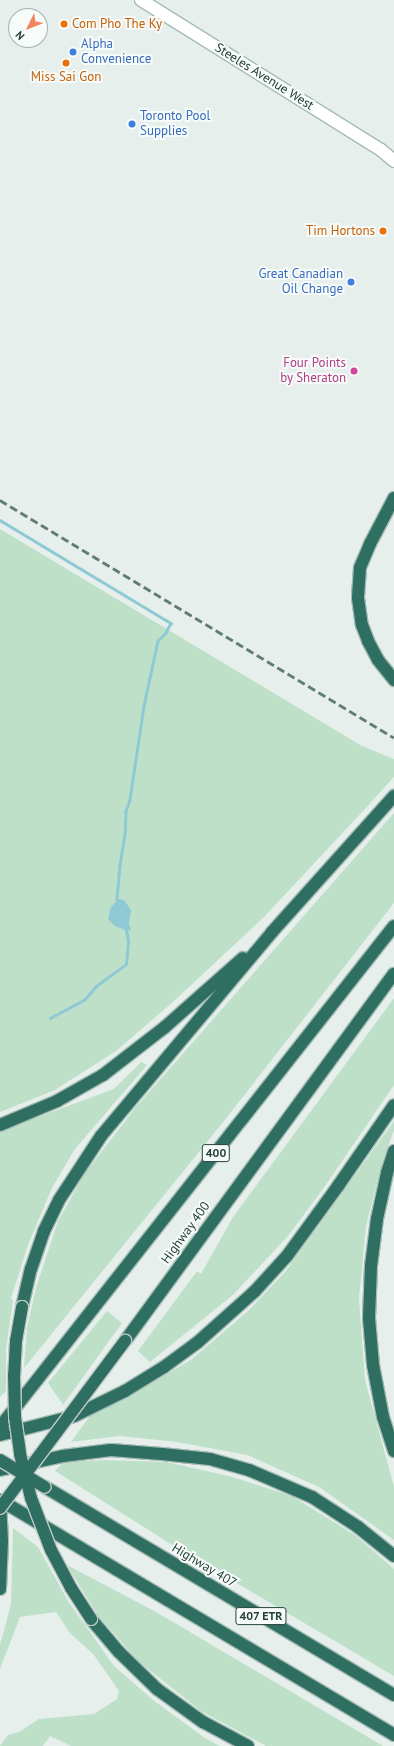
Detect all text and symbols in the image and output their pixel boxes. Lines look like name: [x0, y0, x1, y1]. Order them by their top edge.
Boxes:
north arrow: [8, 8, 48, 48]
place label: Com Pho The Ky: [72, 16, 162, 32]
marker: Com Pho The Ky: [59, 19, 69, 29]
text: N: [12, 28, 28, 43]
place label: Alpha Convenience: [81, 37, 151, 68]
street label: Steeles Avenue West: [211, 40, 317, 114]
marker: Alpha Convenience: [68, 47, 78, 57]
marker: Miss Sai Gon: [61, 58, 71, 68]
place label: Miss Sai Gon: [31, 69, 101, 85]
place label: Toronto Pool Supplies: [140, 109, 210, 140]
marker: Toronto Pool Supplies: [127, 119, 137, 129]
place label: Tim Hortons: [306, 223, 375, 239]
marker: Tim Hortons: [378, 226, 388, 236]
place label: Great Canadian Oil Change: [258, 267, 343, 298]
marker: Great Canadian Oil Change: [346, 277, 356, 287]
place label: Four Points by Sheraton: [280, 356, 346, 387]
marker: Four Points by Sheraton: [349, 366, 359, 376]
road number: 400: [201, 1143, 231, 1163]
street label: Highway 400: [158, 1199, 214, 1267]
street label: Highway 407: [169, 1540, 239, 1592]
road number: 407 ETR: [235, 1606, 287, 1626]

